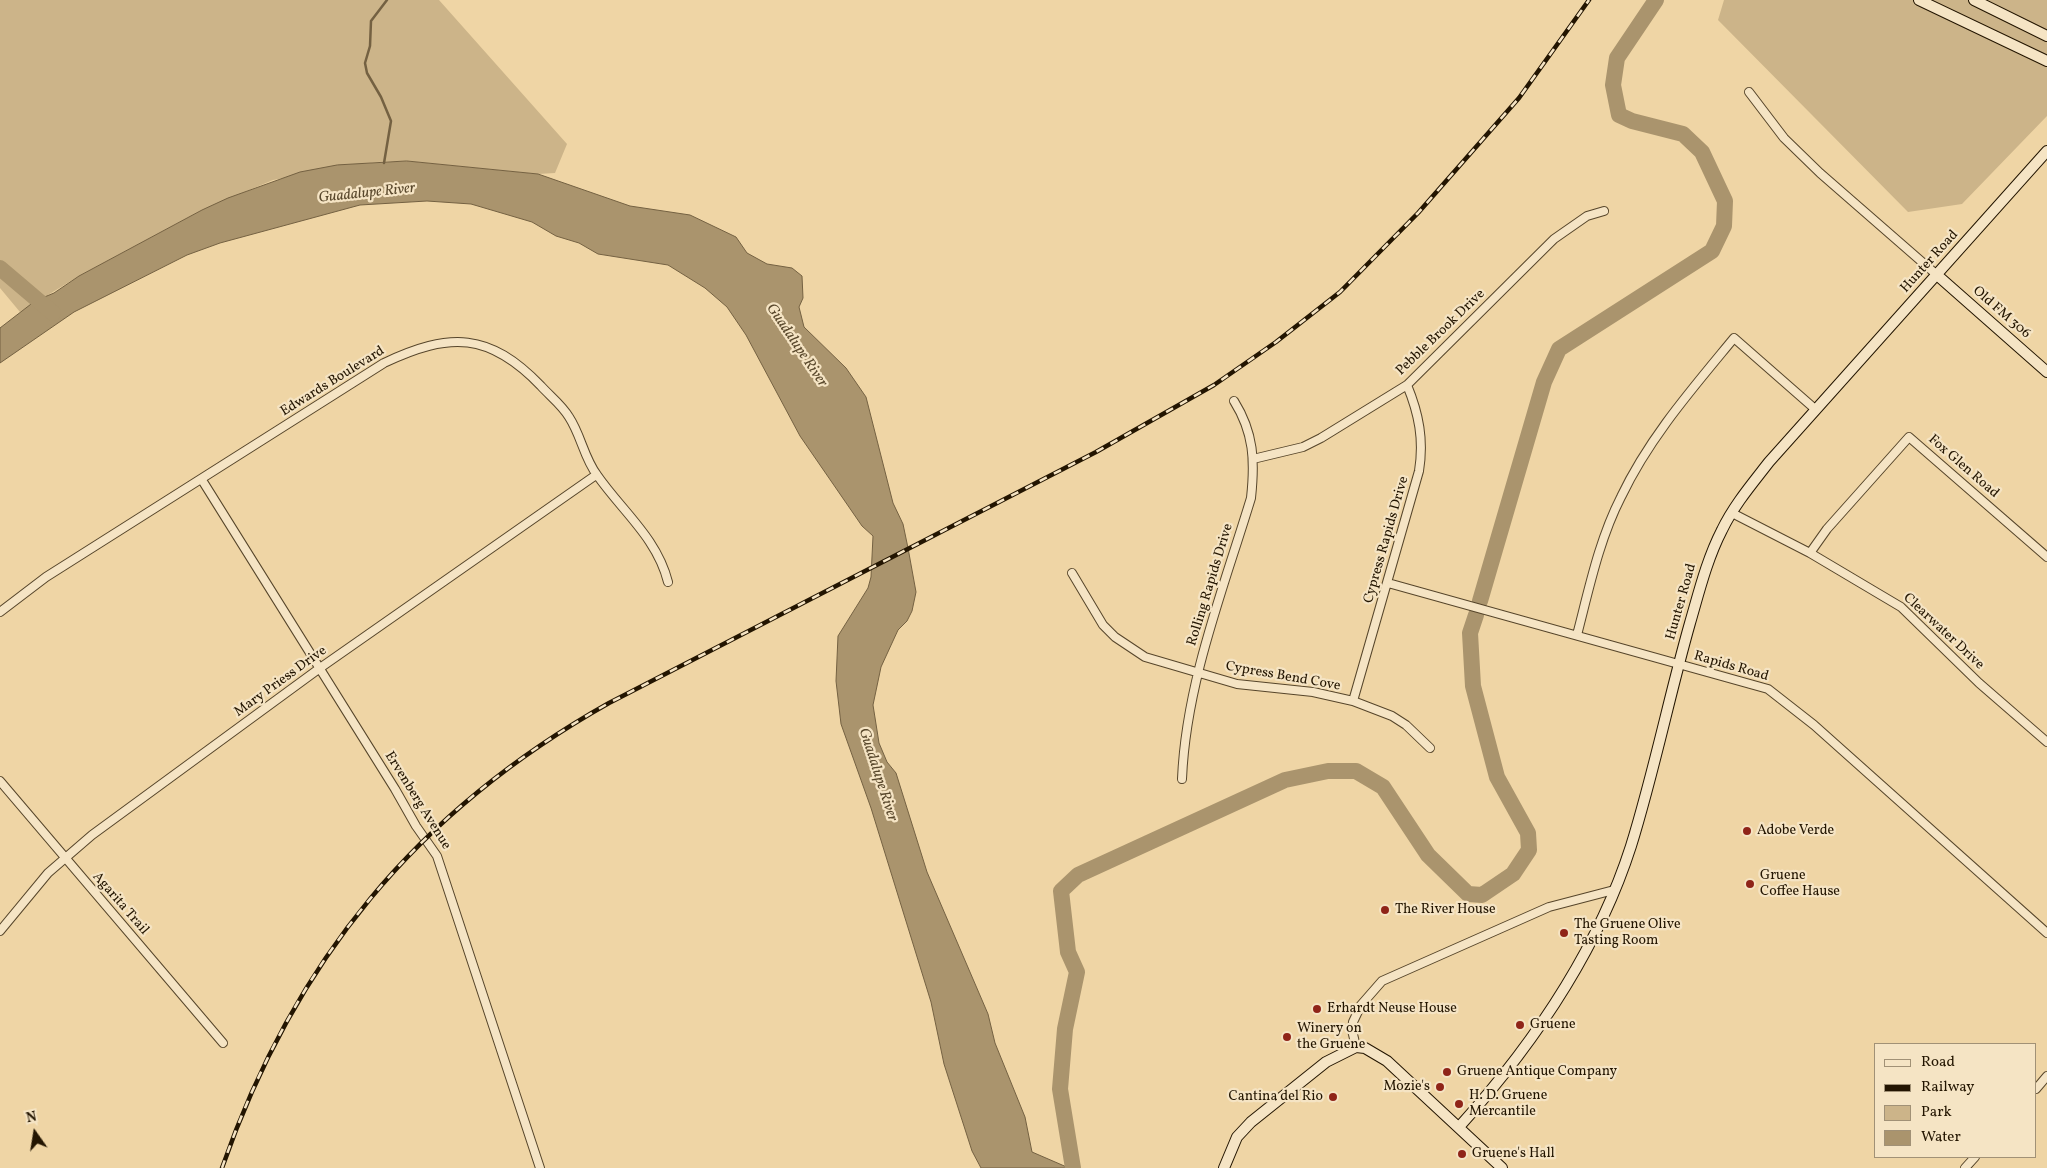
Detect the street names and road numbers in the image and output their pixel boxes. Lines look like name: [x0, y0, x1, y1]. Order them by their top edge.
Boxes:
street label: Hunter Road: [1897, 227, 1963, 297]
street label: Old FM 306: [1969, 283, 2033, 343]
street label: Pebble Brook Drive: [1393, 286, 1489, 380]
street label: Edwards Boulevard: [278, 343, 388, 421]
street label: Fox Glen Road: [1924, 432, 2002, 502]
street label: Cypress Rapids Drive: [1361, 475, 1413, 605]
street label: Rolling Rapids Drive: [1184, 522, 1238, 648]
street label: Hunter Road: [1663, 562, 1701, 642]
street label: Clearwater Drive: [1899, 590, 1987, 674]
street label: Mary Priess Drive: [232, 643, 330, 721]
street label: Rapids Road: [1692, 648, 1770, 686]
street label: Cypress Bend Cove: [1224, 659, 1342, 695]
street label: Ervenberg Avenue: [380, 749, 454, 853]
street label: Agarita Trail: [88, 869, 152, 939]

